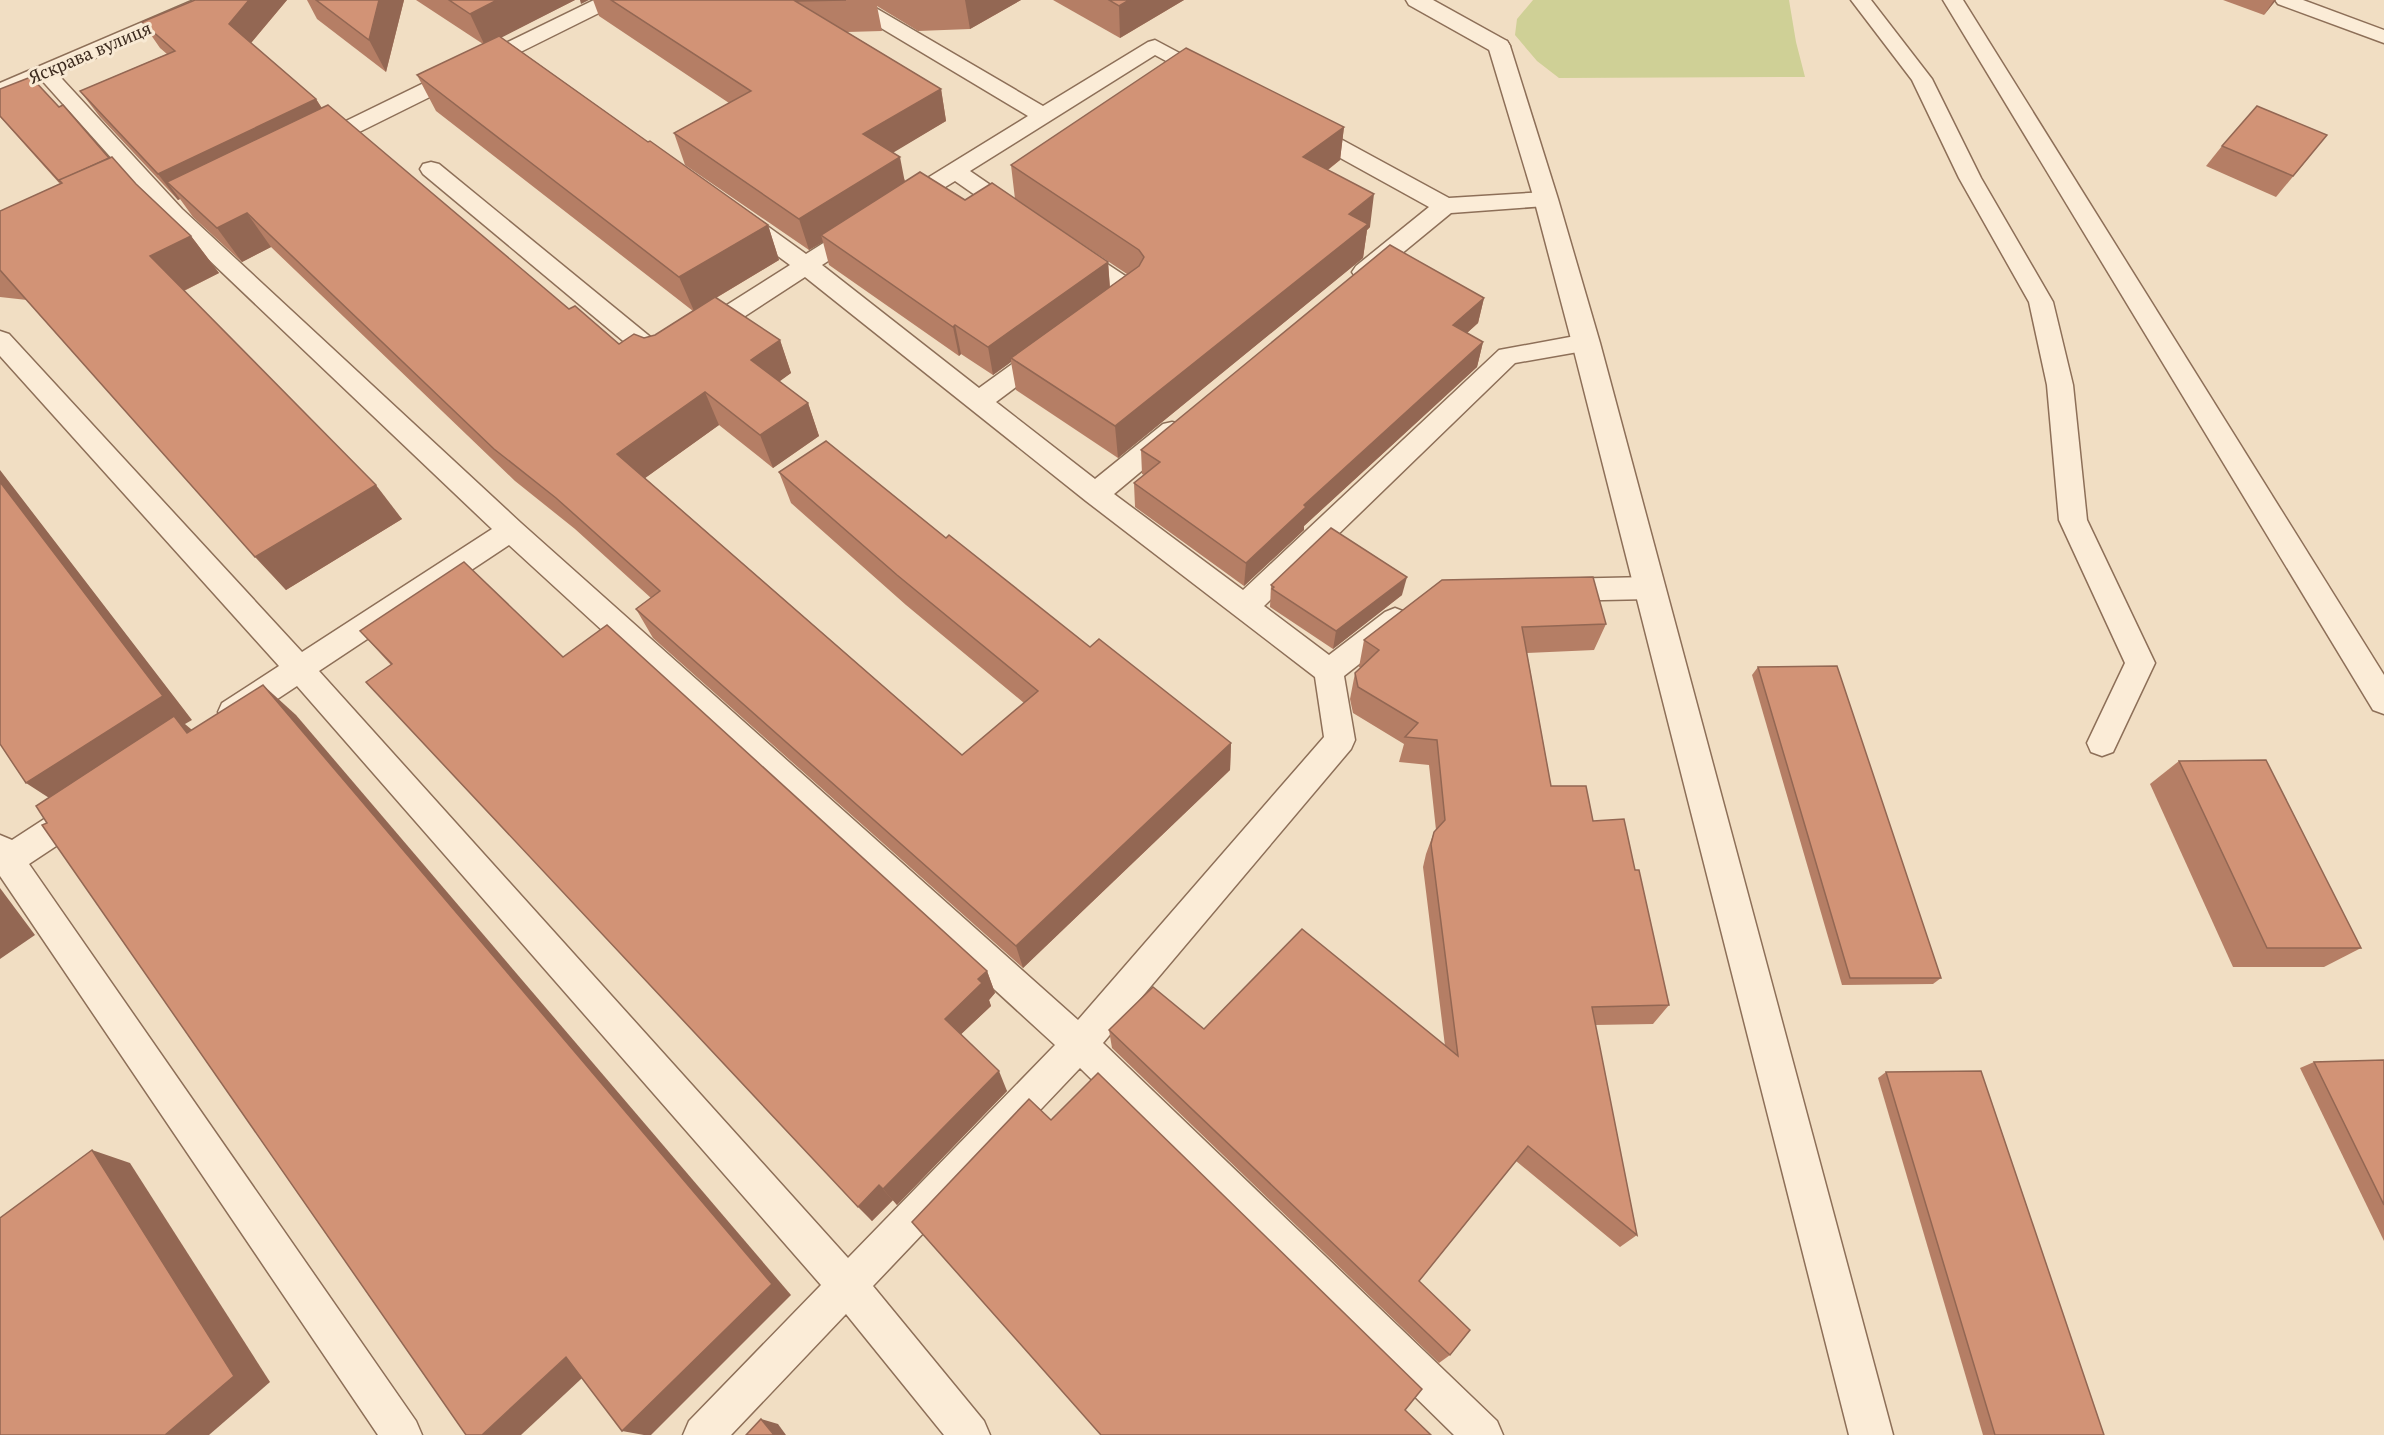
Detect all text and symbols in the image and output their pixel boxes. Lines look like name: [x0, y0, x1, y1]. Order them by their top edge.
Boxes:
street label: Яскрава вулиця: [24, 15, 155, 89]

